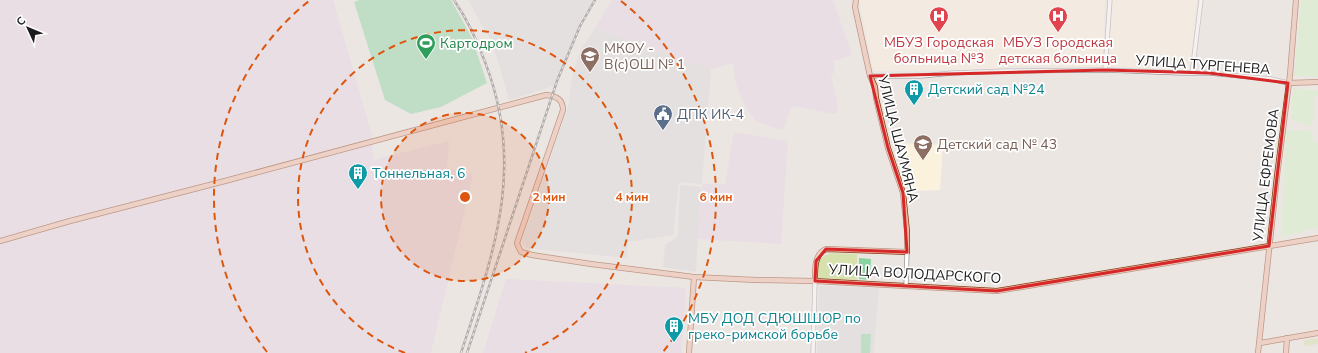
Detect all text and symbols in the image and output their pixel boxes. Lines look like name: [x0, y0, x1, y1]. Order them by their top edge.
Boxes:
hospital icon: МБУЗ Городская больница №3: [928, 5, 950, 33]
hospital icon: МБУЗ Городская детская больница: [1047, 5, 1069, 33]
north arrow: [8, 8, 48, 48]
text: С: [13, 13, 30, 29]
sports icon: Картодром: [415, 32, 437, 60]
place label: МБУЗ Городская больница №3: [884, 33, 994, 68]
place label: МБУЗ Городская детская больница: [999, 33, 1117, 68]
place label: Картодром: [440, 34, 513, 53]
place label: МКОУ - В(с)ОШ № 1: [604, 39, 685, 74]
school or university icon: МКОУ - В(с)ОШ № 1: [579, 45, 601, 73]
street label: УЛИЦА ТУРГЕНЕВА: [1134, 51, 1271, 79]
street label: УЛИЦА ШАУМЯНА: [873, 73, 923, 204]
building icon: Детский сад №24: [903, 78, 925, 106]
place label: Детский сад №24: [928, 80, 1045, 99]
public building icon: ДПК ИК-4: [652, 103, 674, 131]
place label: ДПК ИК-4: [677, 105, 744, 124]
street label: УЛИЦА ЕФРЕМОВА: [1248, 107, 1284, 244]
school or university icon: Детский сад № 43: [912, 133, 934, 161]
place label: Детский сад № 43: [937, 135, 1057, 154]
building icon: Тоннельная, 6: [347, 162, 369, 190]
place label: Тоннельная, 6: [372, 164, 465, 183]
text: 2 мин: [532, 189, 566, 205]
text: 4 мин: [615, 189, 649, 205]
text: 6 мин: [699, 189, 733, 205]
centre of rings: [458, 190, 472, 204]
street label: УЛИЦА ВОЛОДАРСКОГО: [827, 260, 1002, 288]
place label: МБУ ДОД СДЮШШОР по греко-римской борьбе: [688, 309, 861, 344]
building icon: МБУ ДОД СДЮШШОР по греко-римской борьбе: [663, 315, 685, 343]

